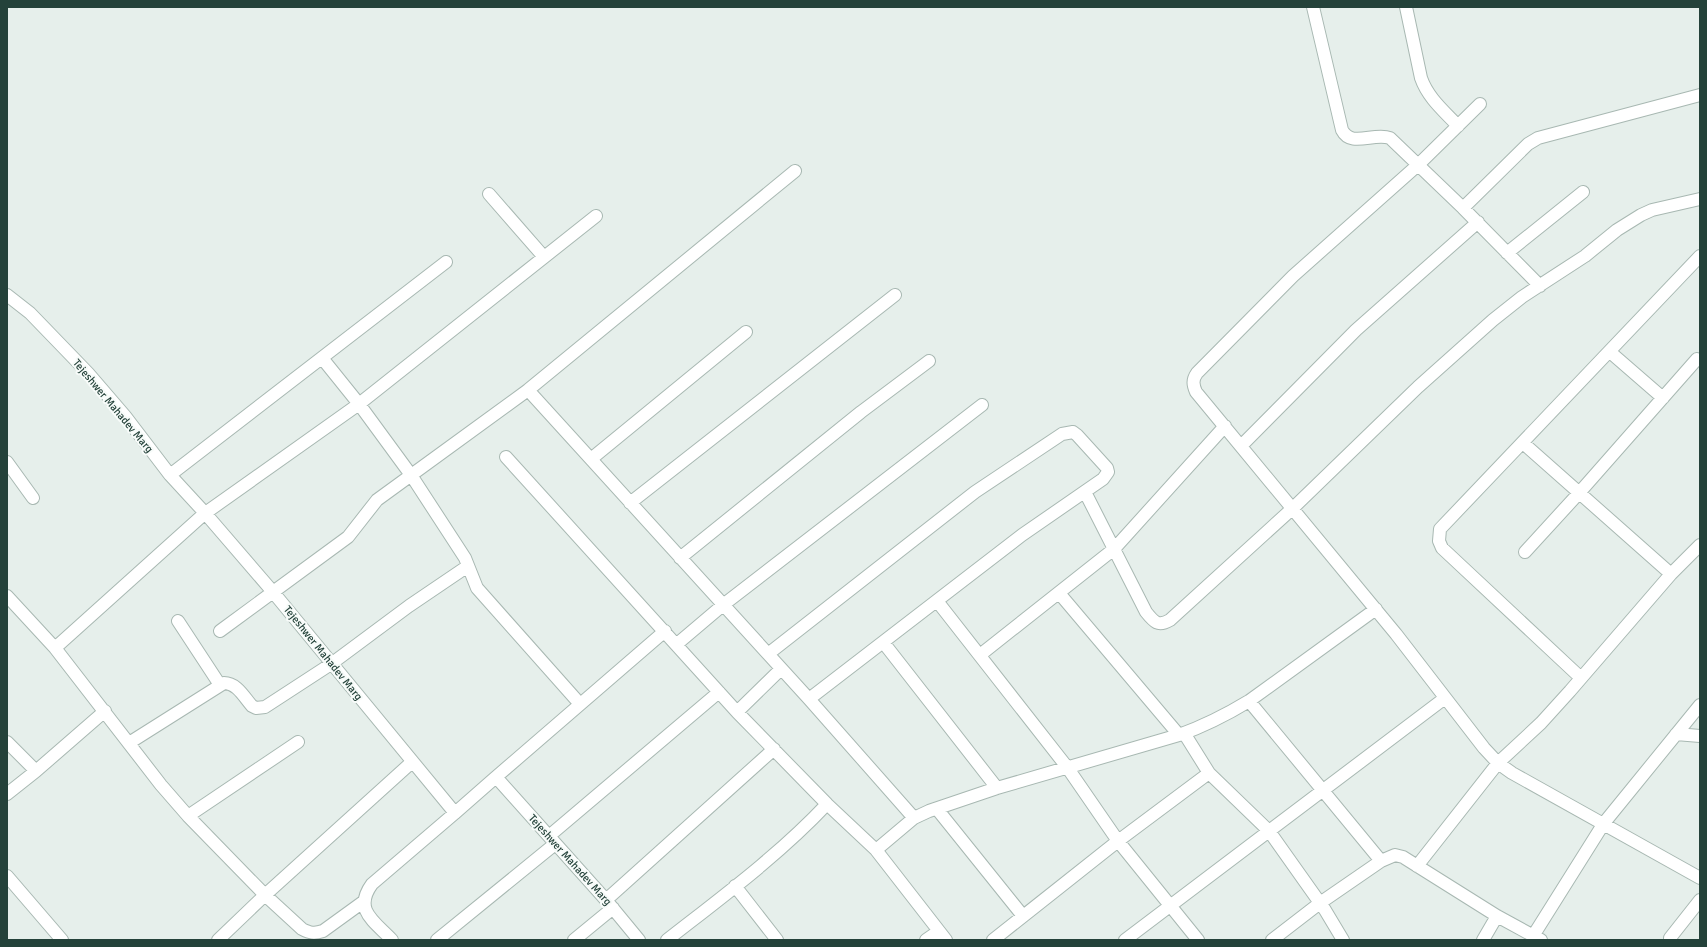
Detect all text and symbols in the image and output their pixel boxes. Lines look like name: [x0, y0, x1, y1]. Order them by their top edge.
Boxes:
street label: Tejeshwer Mahadev Marg: [70, 357, 156, 455]
street label: Tejeshwer Mahadev Marg: [281, 603, 365, 703]
street label: Tejeshwer Mahadev Marg: [526, 812, 614, 908]

